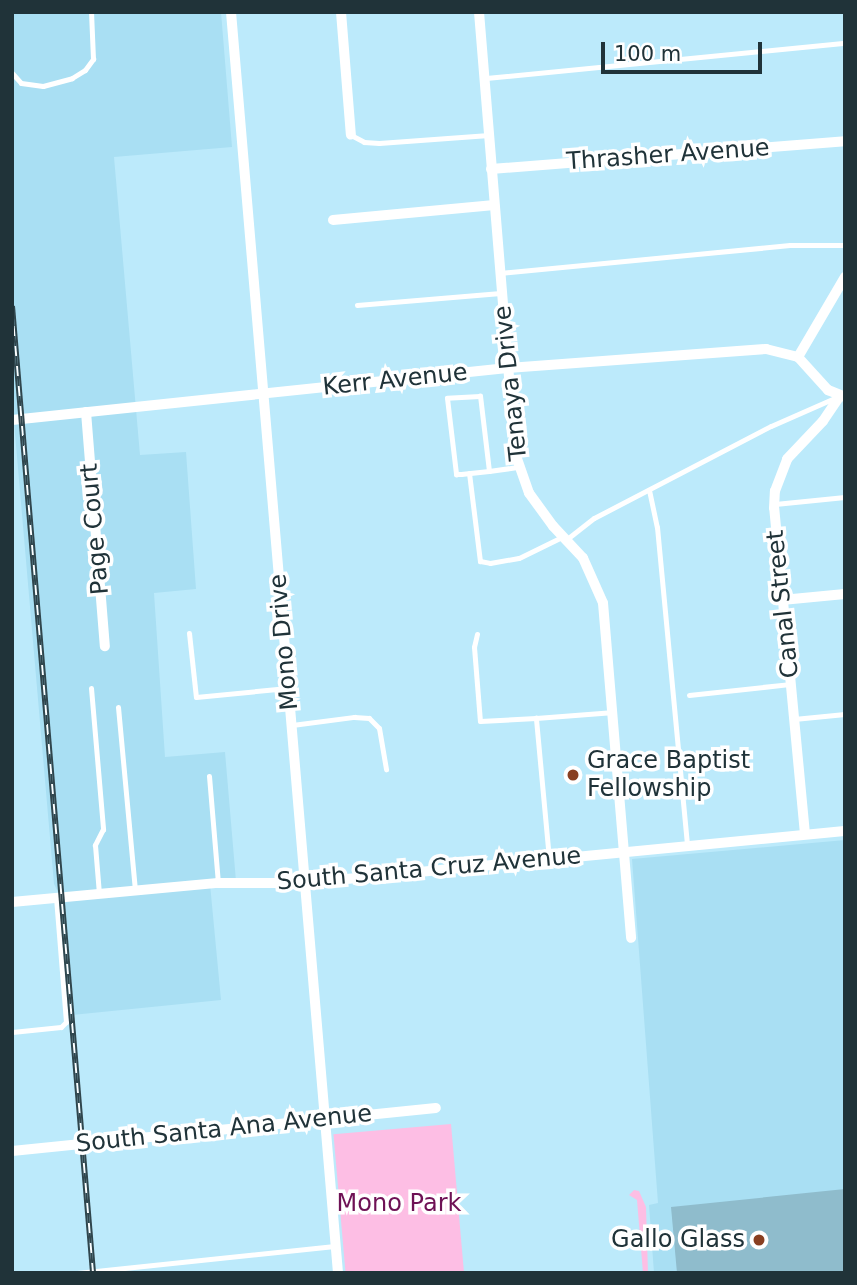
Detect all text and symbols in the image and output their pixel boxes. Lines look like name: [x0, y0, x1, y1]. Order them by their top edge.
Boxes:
scale bar: [605, 28, 766, 72]
text: 100 m: [614, 42, 681, 66]
street label: Thrasher Avenue: [565, 134, 771, 176]
street label: Tenaya Drive: [489, 304, 533, 462]
street label: Kerr Avenue: [321, 358, 469, 402]
street label: Page Court: [75, 462, 115, 596]
street label: Canal Street: [761, 529, 805, 679]
street label: Mono Drive: [264, 573, 304, 711]
place label: Grace Baptist Fellowship: [587, 747, 750, 803]
marker: Grace Baptist Fellowship: [565, 767, 581, 783]
street label: South Santa Cruz Avenue: [276, 841, 582, 897]
street label: South Santa Ana Avenue: [75, 1099, 373, 1159]
park label: Mono Park: [337, 1190, 461, 1218]
place label: Gallo Glass: [611, 1226, 745, 1254]
marker: Gallo Glass: [751, 1232, 767, 1248]

